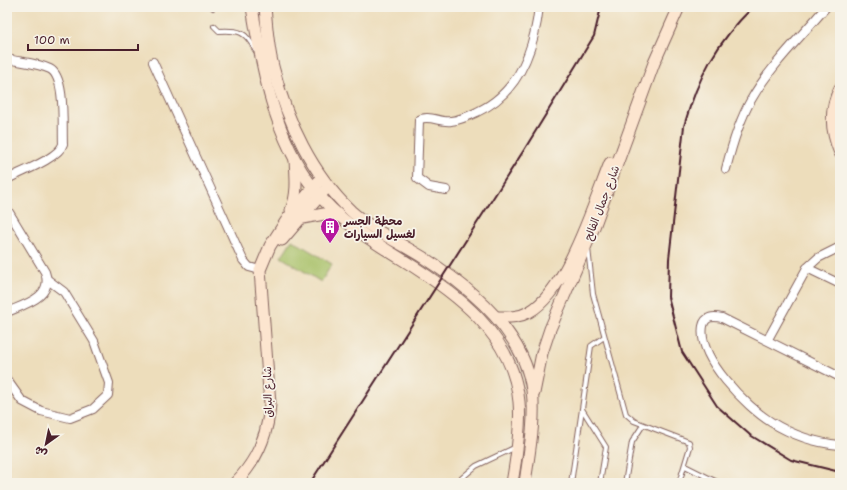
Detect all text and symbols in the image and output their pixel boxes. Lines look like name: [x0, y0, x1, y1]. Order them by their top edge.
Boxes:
scale bar: [28, 26, 138, 52]
text: 100 m: [34, 32, 70, 48]
street label: شارع جمال الفالح: [581, 163, 624, 243]
place label: محطة الجسر لغسيل السيارات: [343, 214, 415, 242]
building icon: محطة الجسر لغسيل السيارات: [319, 216, 341, 244]
street label: شارع البراق: [260, 366, 277, 418]
north arrow: [26, 424, 66, 464]
text: ش: [32, 442, 50, 462]

